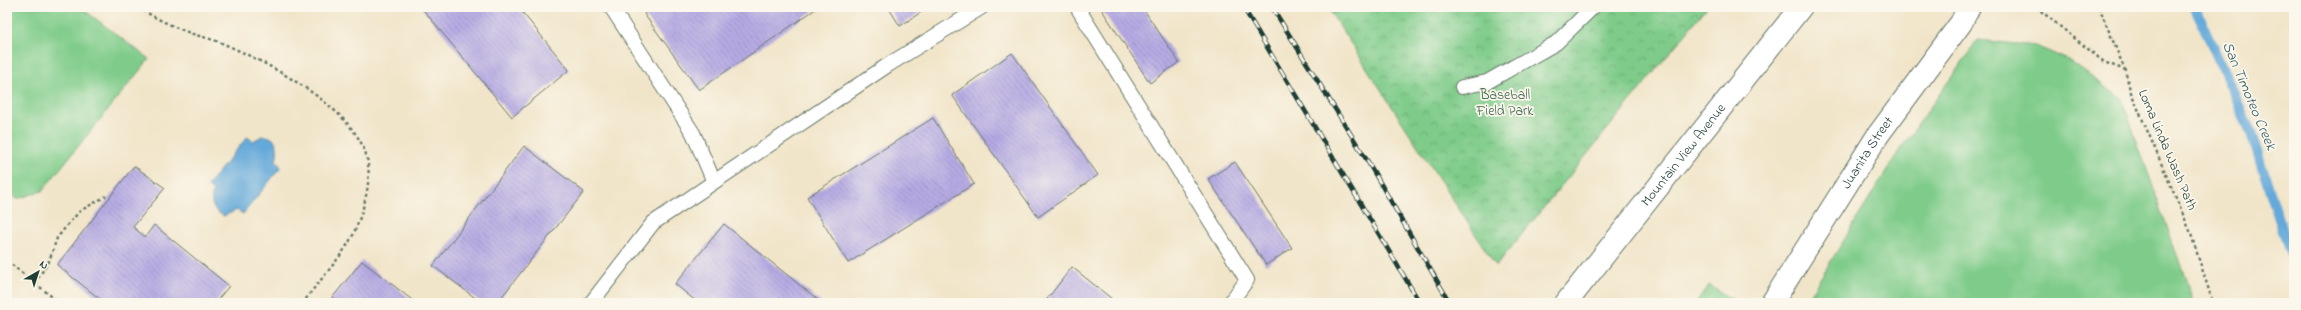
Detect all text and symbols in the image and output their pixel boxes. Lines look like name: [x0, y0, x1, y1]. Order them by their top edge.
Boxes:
water label: San Timoteo Creek: [2216, 38, 2282, 155]
park label: Baseball Field Park: [1476, 85, 1534, 122]
street label: Loma Linda Wash Path: [2132, 86, 2202, 214]
street label: Mountain View Avenue: [1636, 98, 1732, 211]
street label: Juanita Street: [1836, 112, 1899, 193]
north arrow: [18, 252, 58, 292]
text: N: [36, 256, 52, 274]

